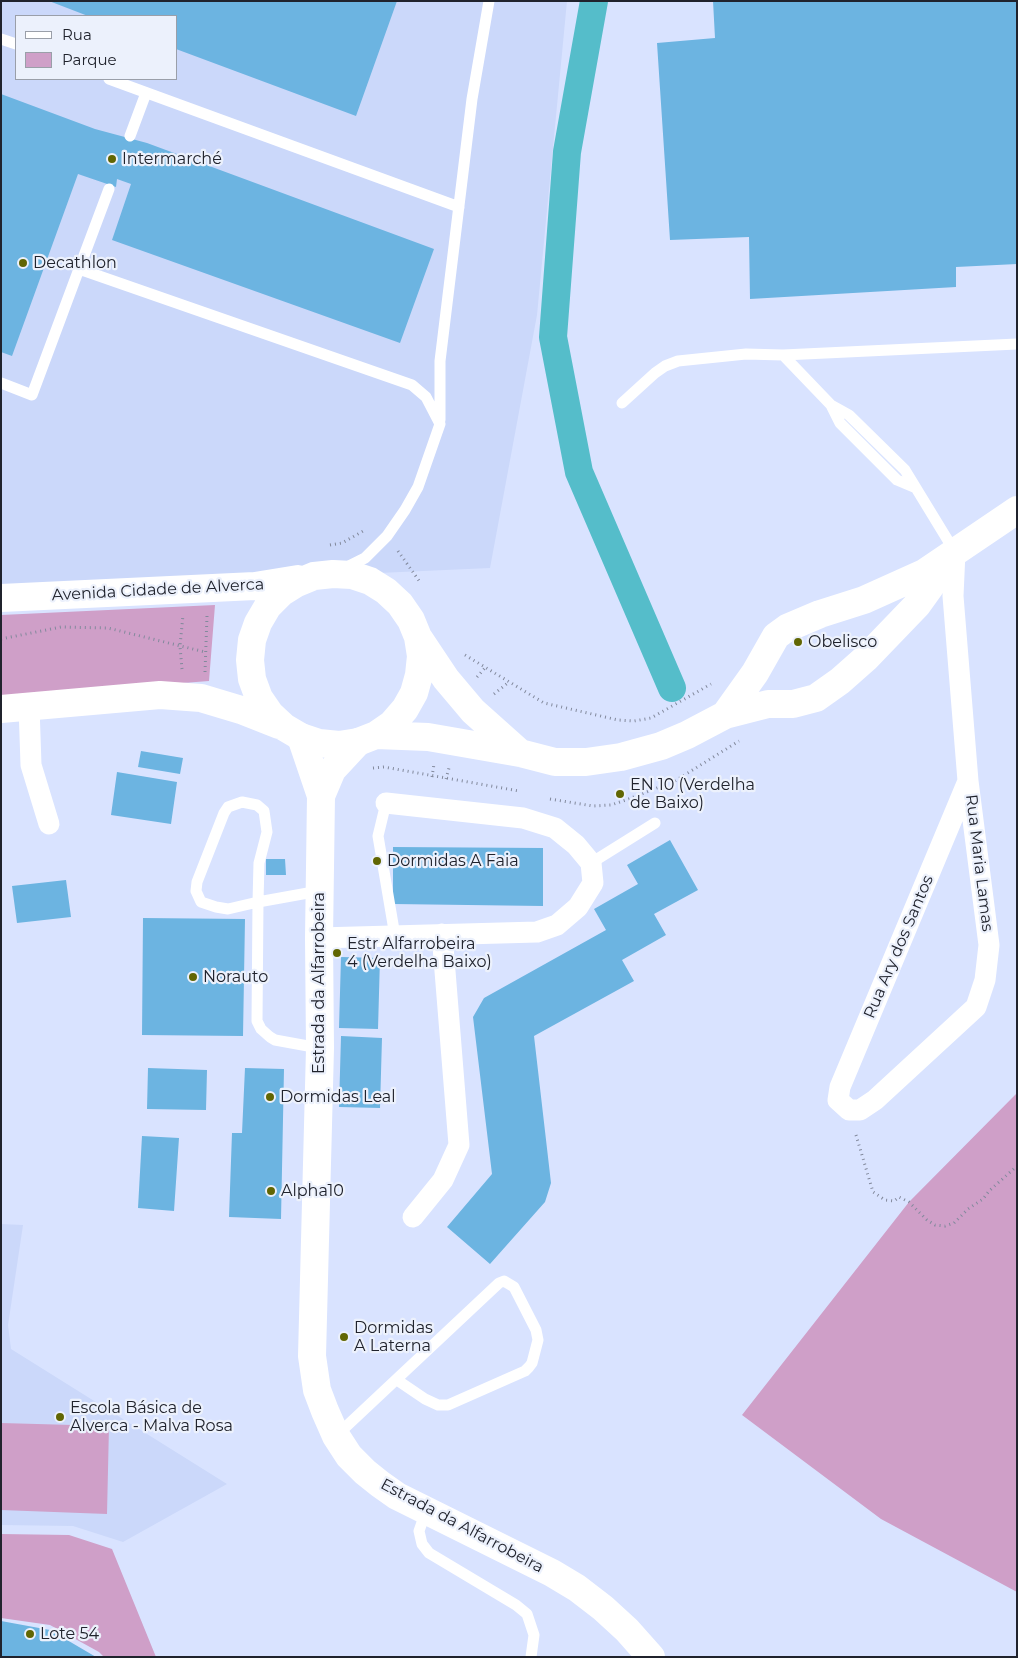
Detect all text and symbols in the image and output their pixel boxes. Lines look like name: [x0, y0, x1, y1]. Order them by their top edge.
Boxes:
legend: [15, 15, 178, 80]
text: Rua: [62, 25, 92, 44]
text: Parque: [62, 50, 117, 69]
place label: Intermarché: [122, 149, 222, 169]
marker: Intermarché: [106, 153, 118, 165]
place label: Decathlon: [33, 253, 117, 273]
marker: Decathlon: [17, 257, 29, 269]
street label: Avenida Cidade de Alverca: [51, 575, 265, 605]
place label: Obelisco: [808, 632, 877, 652]
marker: Obelisco: [792, 636, 804, 648]
place label: EN 10 (Verdelha de Baixo): [630, 775, 755, 813]
marker: EN 10 (Verdelha de Baixo): [614, 788, 626, 800]
street label: Rua Maria Lamas: [961, 793, 997, 933]
place label: Dormidas A Faia: [387, 851, 519, 871]
marker: Dormidas A Faia: [371, 855, 383, 867]
street label: Rua Ary dos Santos: [860, 873, 938, 1021]
street label: Estrada da Alfarrobeira: [309, 892, 329, 1074]
place label: Estr Alfarrobeira 4 (Verdelha Baixo): [347, 934, 492, 972]
marker: Estr Alfarrobeira 4 (Verdelha Baixo): [331, 947, 343, 959]
place label: Norauto: [203, 967, 268, 987]
marker: Norauto: [187, 971, 199, 983]
place label: Dormidas Leal: [280, 1087, 396, 1107]
marker: Dormidas Leal: [264, 1091, 276, 1103]
place label: Alpha10: [281, 1181, 344, 1201]
marker: Alpha10: [265, 1185, 277, 1197]
place label: Dormidas A Laterna: [354, 1318, 433, 1356]
marker: Dormidas A Laterna: [338, 1331, 350, 1343]
place label: Escola Básica de Alverca - Malva Rosa: [70, 1398, 233, 1436]
marker: Escola Básica de Alverca - Malva Rosa: [54, 1411, 66, 1423]
street label: Estrada da Alfarrobeira: [377, 1475, 547, 1577]
place label: Lote 54: [40, 1624, 99, 1644]
marker: Lote 54: [24, 1628, 36, 1640]

